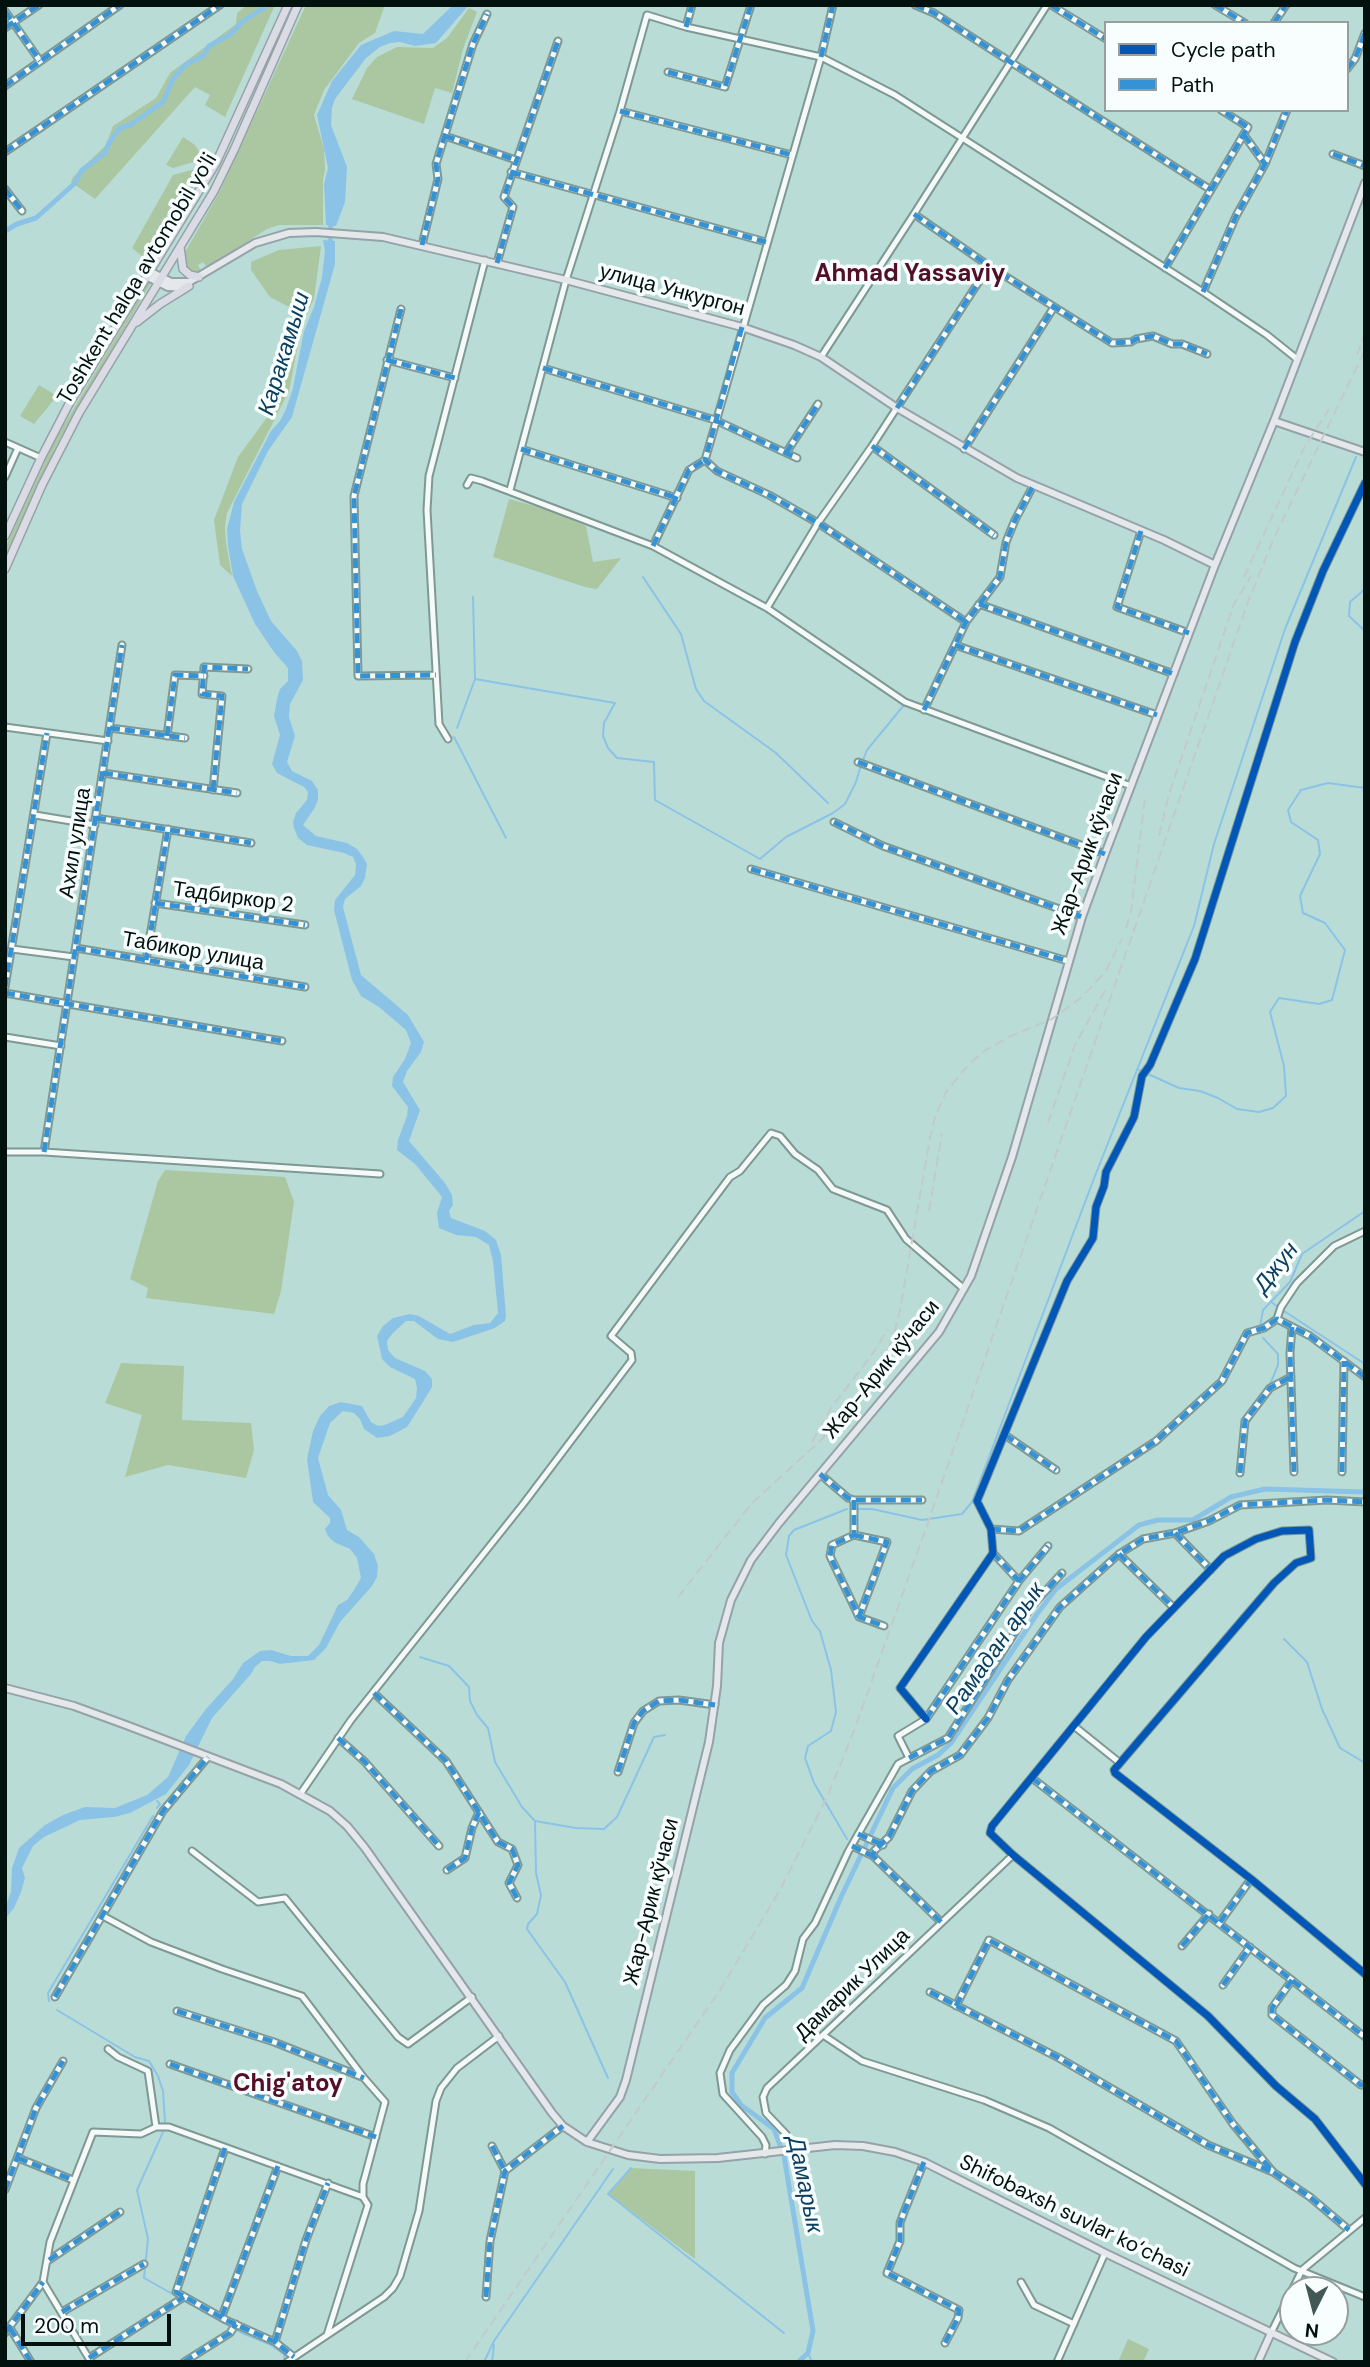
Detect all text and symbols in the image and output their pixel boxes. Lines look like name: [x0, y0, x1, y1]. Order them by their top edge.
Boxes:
legend: [1104, 21, 1349, 112]
text: Cycle path: [1171, 36, 1276, 64]
text: Path: [1171, 71, 1214, 99]
street label: Toshkent halqa avtomobil yo'li: [53, 149, 223, 409]
street label: улица Ункургон: [597, 260, 747, 322]
district label: Ahmad Yassaviy: [814, 261, 1006, 289]
water label: Каракамыш: [253, 289, 317, 419]
street label: Жар-Арик кўчаси: [1047, 769, 1129, 939]
street label: Ахил улица: [55, 786, 97, 900]
street label: Тадбиркор 2: [171, 877, 295, 919]
street label: Табикор улица: [120, 927, 266, 977]
water label: Джун: [1249, 1237, 1305, 1299]
street label: Жар-Арик кўчаси: [818, 1296, 946, 1444]
water label: Рамадан арык: [940, 1578, 1052, 1720]
street label: Жар-Арик кўчаси: [619, 1816, 685, 1988]
street label: Дамарик Улица: [790, 1924, 916, 2046]
district label: Chig'atoy: [233, 2071, 343, 2099]
water label: Дамарык: [780, 2134, 828, 2236]
street label: Shifobaxsh suvlar ko‘chasi: [955, 2150, 1193, 2284]
north arrow: [1279, 2276, 1349, 2346]
scale bar: [24, 2300, 175, 2344]
text: 200 m: [34, 2312, 99, 2340]
text: N: [1304, 2317, 1320, 2344]

